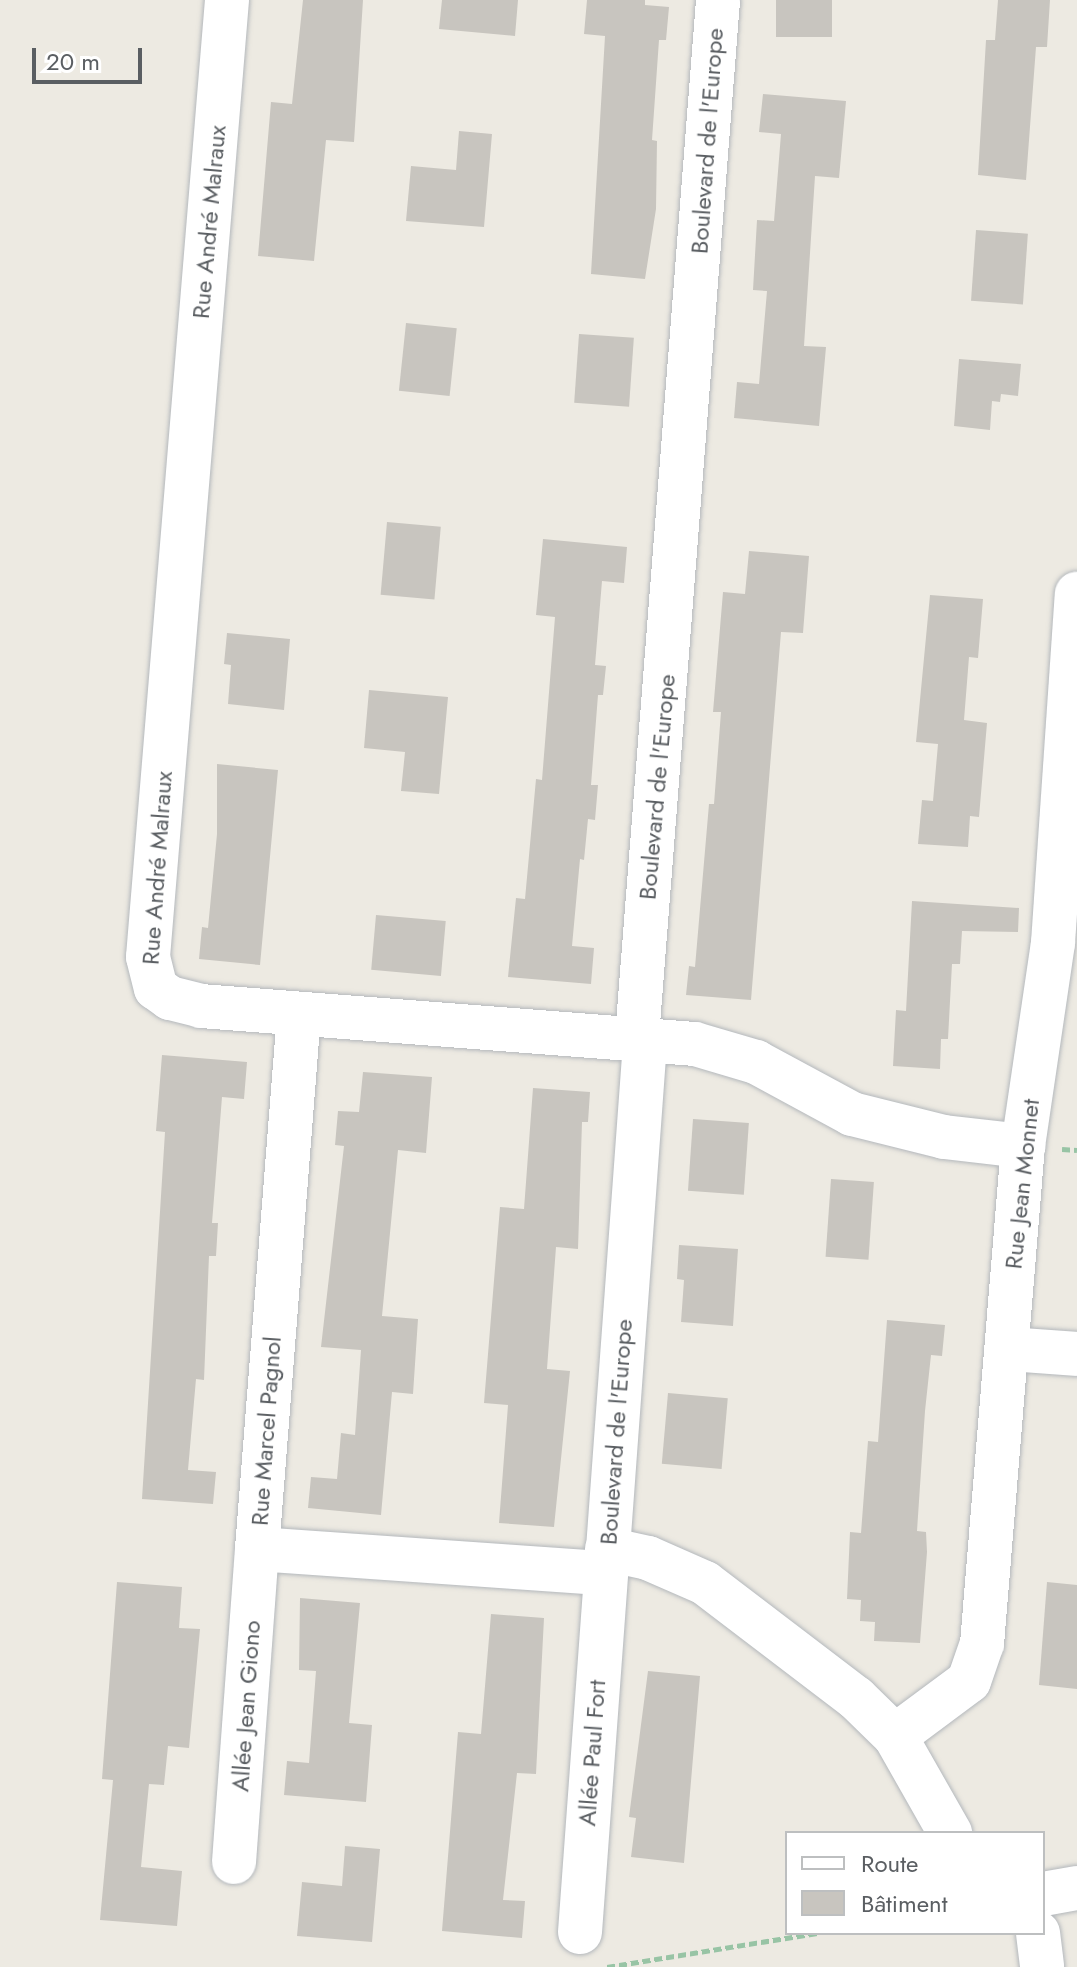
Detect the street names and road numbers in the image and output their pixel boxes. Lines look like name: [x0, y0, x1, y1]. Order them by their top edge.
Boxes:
street label: Boulevard de l'Europe: [685, 27, 729, 255]
street label: Rue André Malraux: [186, 124, 232, 320]
street label: Boulevard de l'Europe: [633, 673, 681, 901]
street label: Rue André Malraux: [136, 770, 178, 966]
street label: Rue Jean Monnet: [999, 1097, 1045, 1271]
street label: Boulevard de l'Europe: [594, 1318, 638, 1546]
street label: Rue Marcel Pagnol: [245, 1335, 287, 1527]
street label: Allée Jean Giono: [226, 1619, 266, 1793]
street label: Allée Paul Fort: [573, 1679, 611, 1827]

